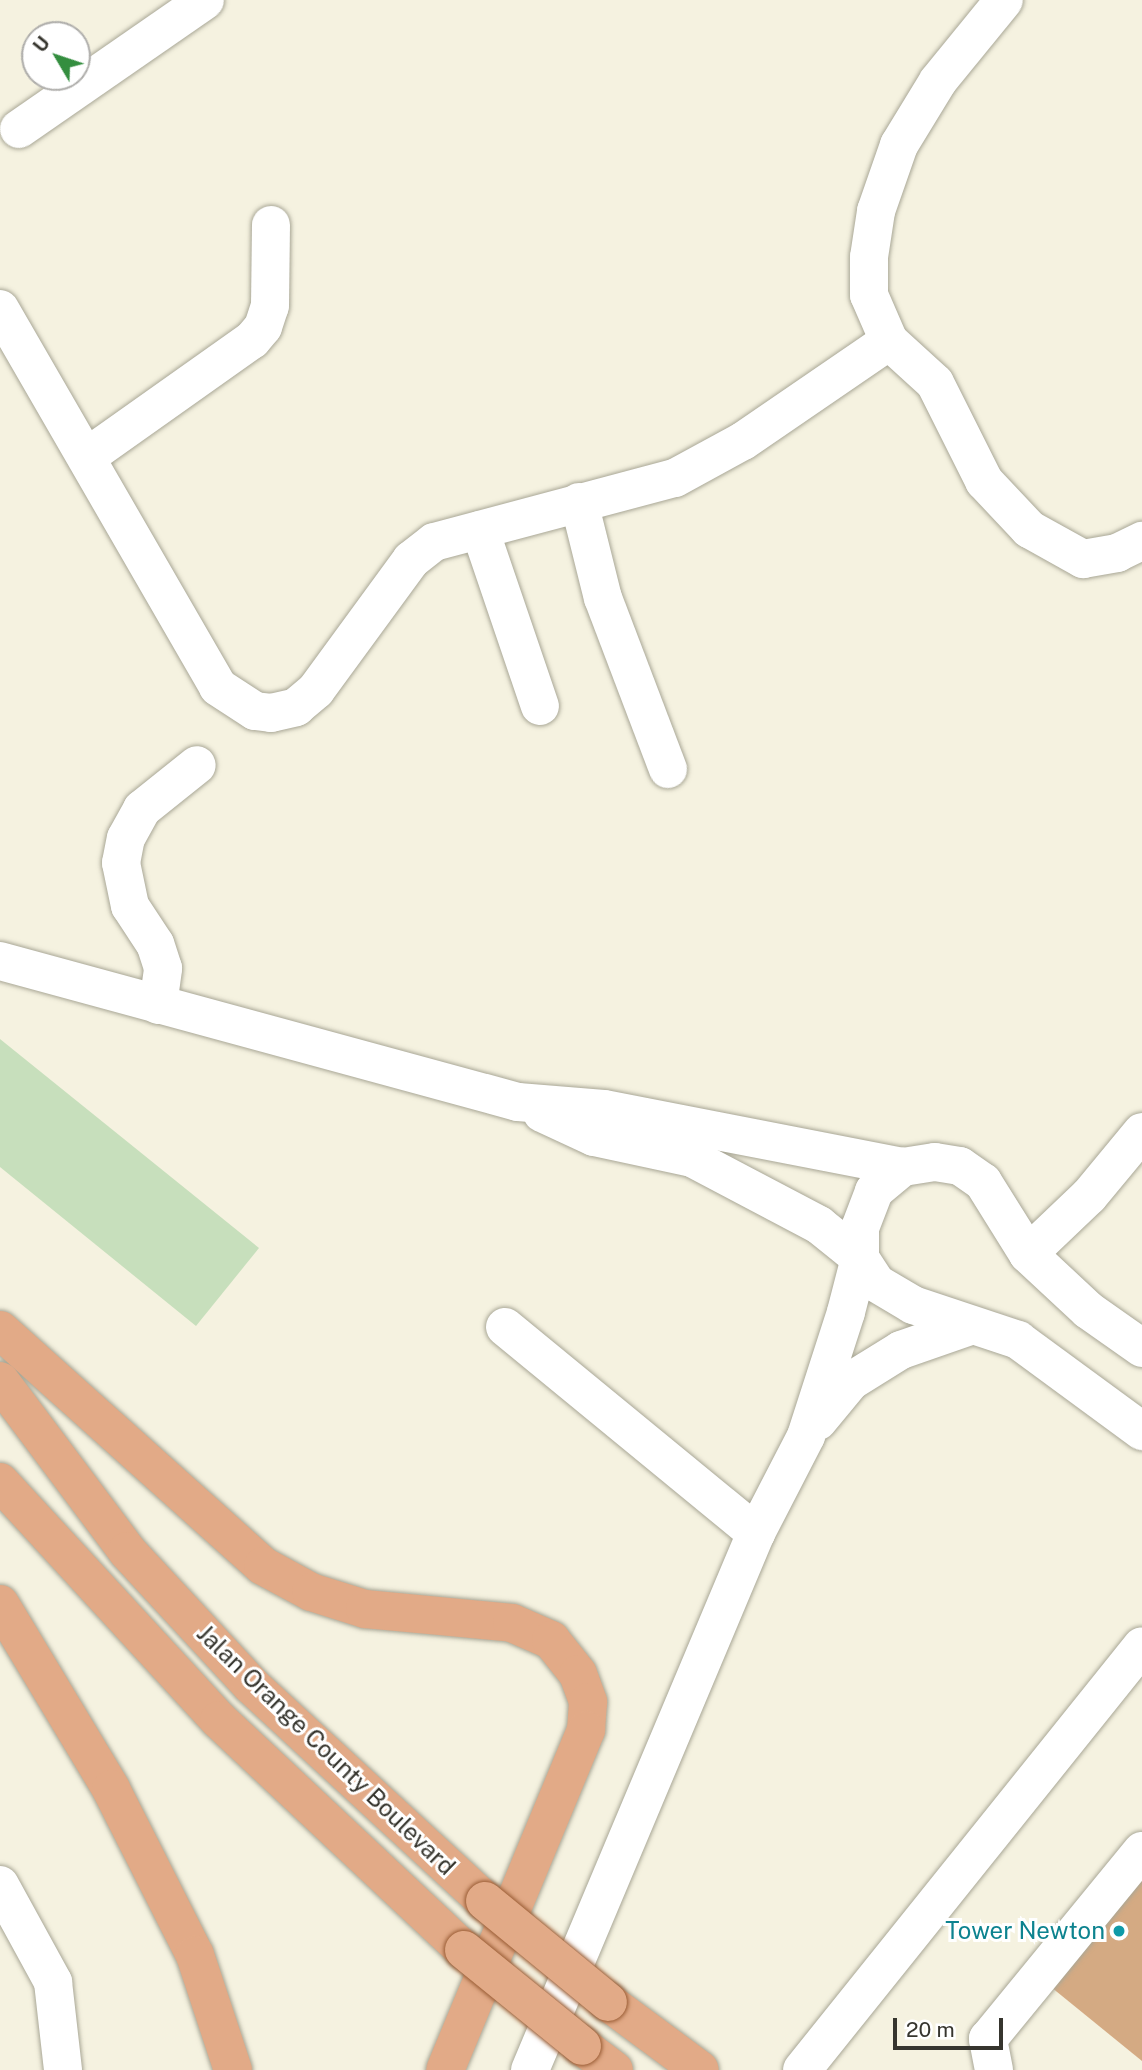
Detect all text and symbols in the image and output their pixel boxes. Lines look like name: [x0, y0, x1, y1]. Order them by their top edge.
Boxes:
north arrow: [21, 21, 91, 91]
text: U: [28, 32, 54, 56]
street label: Jalan Orange County Boulevard: [191, 1619, 461, 1881]
place label: Tower Newton: [945, 1917, 1105, 1945]
marker: Tower Newton: [1111, 1923, 1127, 1939]
scale bar: [897, 2004, 1007, 2048]
text: 20 m: [906, 2017, 955, 2042]

